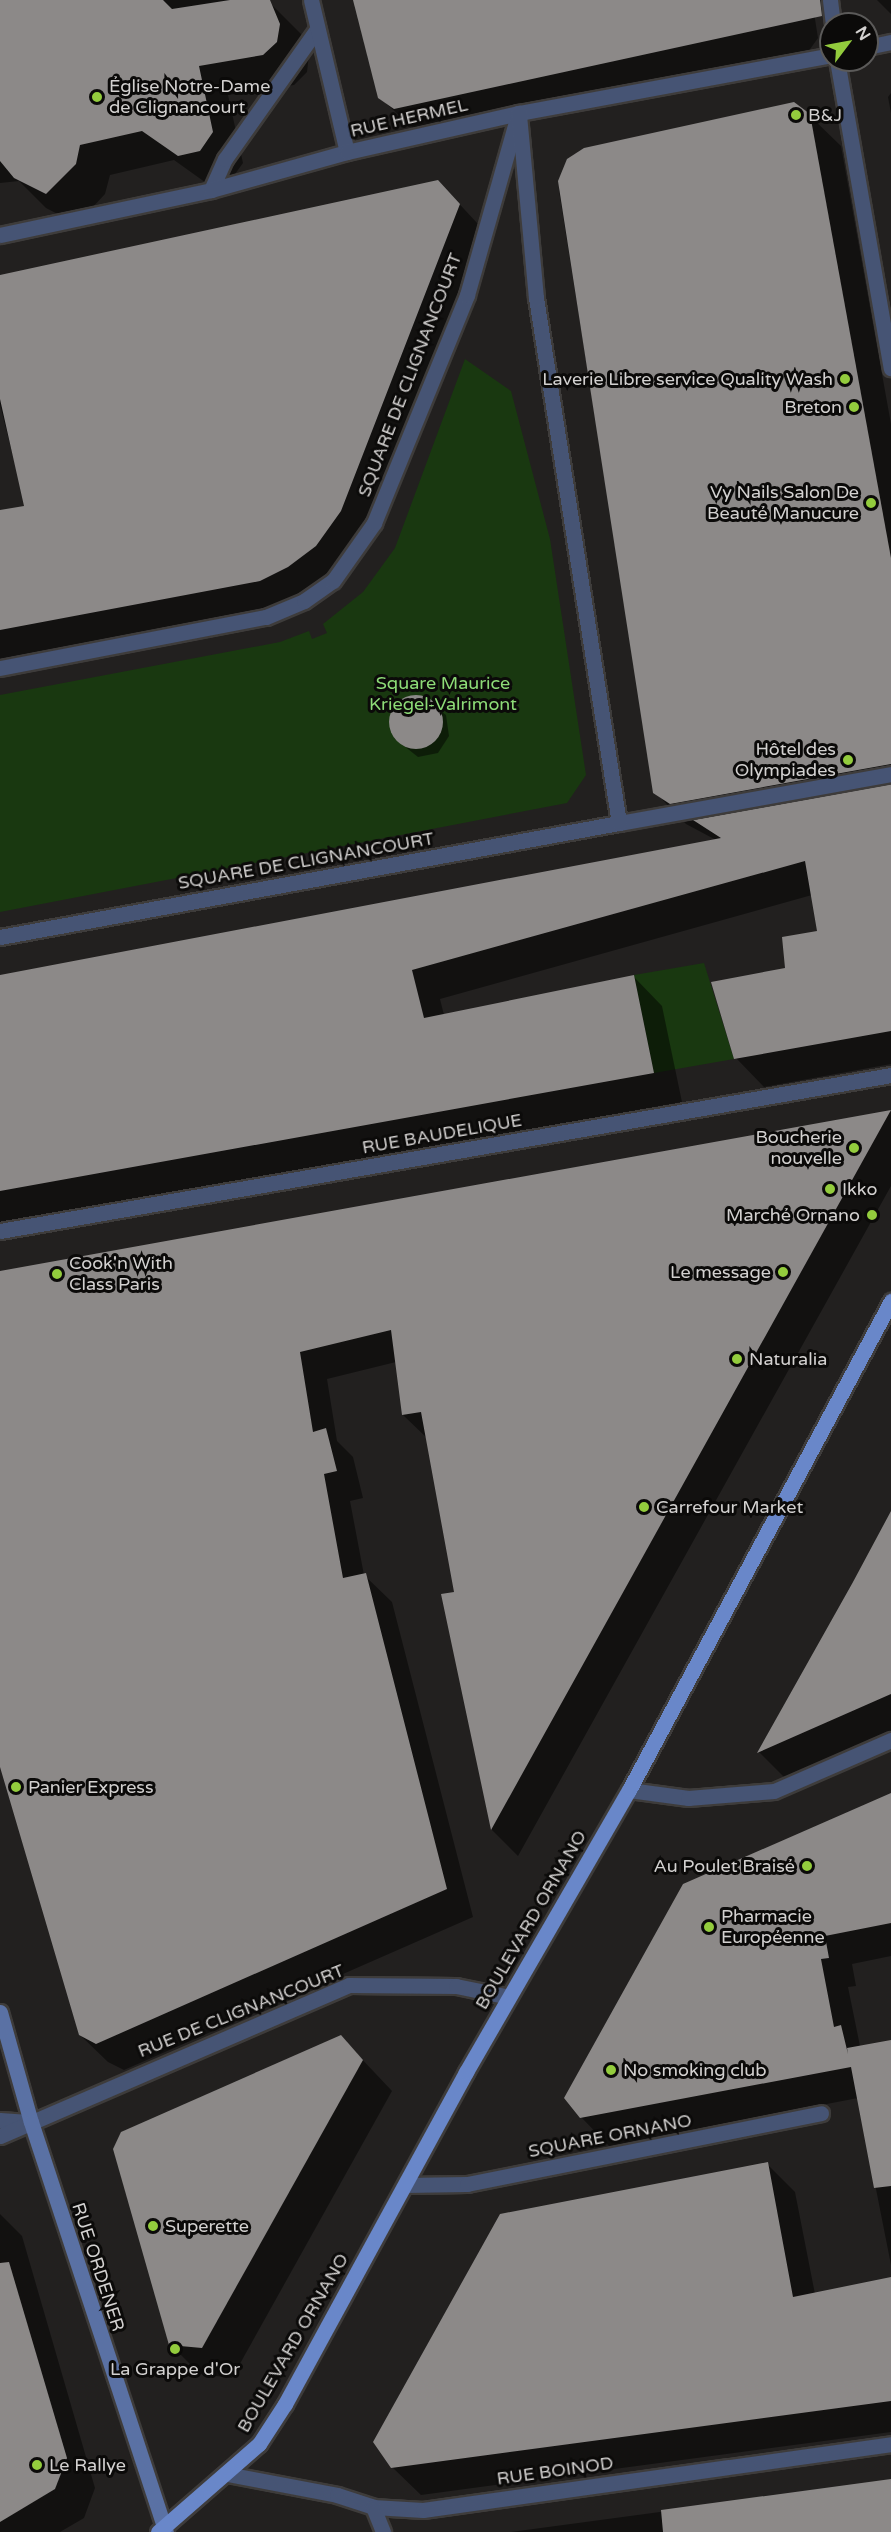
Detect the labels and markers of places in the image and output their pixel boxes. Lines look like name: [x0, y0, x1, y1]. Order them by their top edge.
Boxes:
place label: Église Notre-Dame de Clignancourt: [109, 76, 270, 118]
marker: Église Notre-Dame de Clignancourt: [90, 90, 104, 104]
place label: B&J: [808, 104, 842, 126]
marker: B&J: [789, 108, 803, 122]
place label: Laverie Libre service Quality Wash: [542, 368, 833, 390]
marker: Laverie Libre service Quality Wash: [838, 372, 852, 386]
place label: Breton: [784, 396, 842, 418]
marker: Breton: [847, 400, 861, 414]
place label: Vy Nails Salon De Beauté Manucure: [707, 482, 859, 524]
marker: Vy Nails Salon De Beauté Manucure: [864, 496, 878, 510]
place label: Hôtel des Olympiades: [735, 739, 836, 782]
marker: Hôtel des Olympiades: [841, 753, 855, 767]
place label: Boucherie nouvelle: [755, 1127, 842, 1170]
marker: Boucherie nouvelle: [847, 1141, 861, 1155]
place label: Ikko: [842, 1178, 877, 1200]
marker: Ikko: [823, 1182, 837, 1196]
place label: Marché Ornano: [726, 1204, 860, 1226]
marker: Marché Ornano: [865, 1208, 879, 1222]
place label: Cook'n With Class Paris: [69, 1253, 173, 1296]
place label: Le message: [670, 1261, 771, 1283]
marker: Le message: [776, 1265, 790, 1279]
marker: Cook'n With Class Paris: [50, 1267, 64, 1281]
place label: Naturalia: [749, 1348, 827, 1370]
marker: Naturalia: [730, 1352, 744, 1366]
place label: Carrefour Market: [656, 1496, 803, 1518]
marker: Carrefour Market: [637, 1500, 651, 1514]
place label: Panier Express: [28, 1776, 154, 1798]
marker: Panier Express: [9, 1780, 23, 1794]
place label: Au Poulet Braisé: [654, 1855, 795, 1877]
marker: Au Poulet Braisé: [800, 1859, 814, 1873]
place label: Pharmacie Européenne: [721, 1906, 825, 1948]
marker: Pharmacie Européenne: [702, 1920, 716, 1934]
place label: No smoking club: [623, 2059, 767, 2081]
marker: No smoking club: [604, 2063, 618, 2077]
place label: Superette: [165, 2215, 249, 2237]
marker: Superette: [146, 2219, 160, 2233]
marker: La Grappe d'Or: [168, 2342, 182, 2356]
place label: La Grappe d'Or: [110, 2358, 240, 2380]
place label: Le Rallye: [49, 2454, 126, 2476]
marker: Le Rallye: [30, 2458, 44, 2472]

